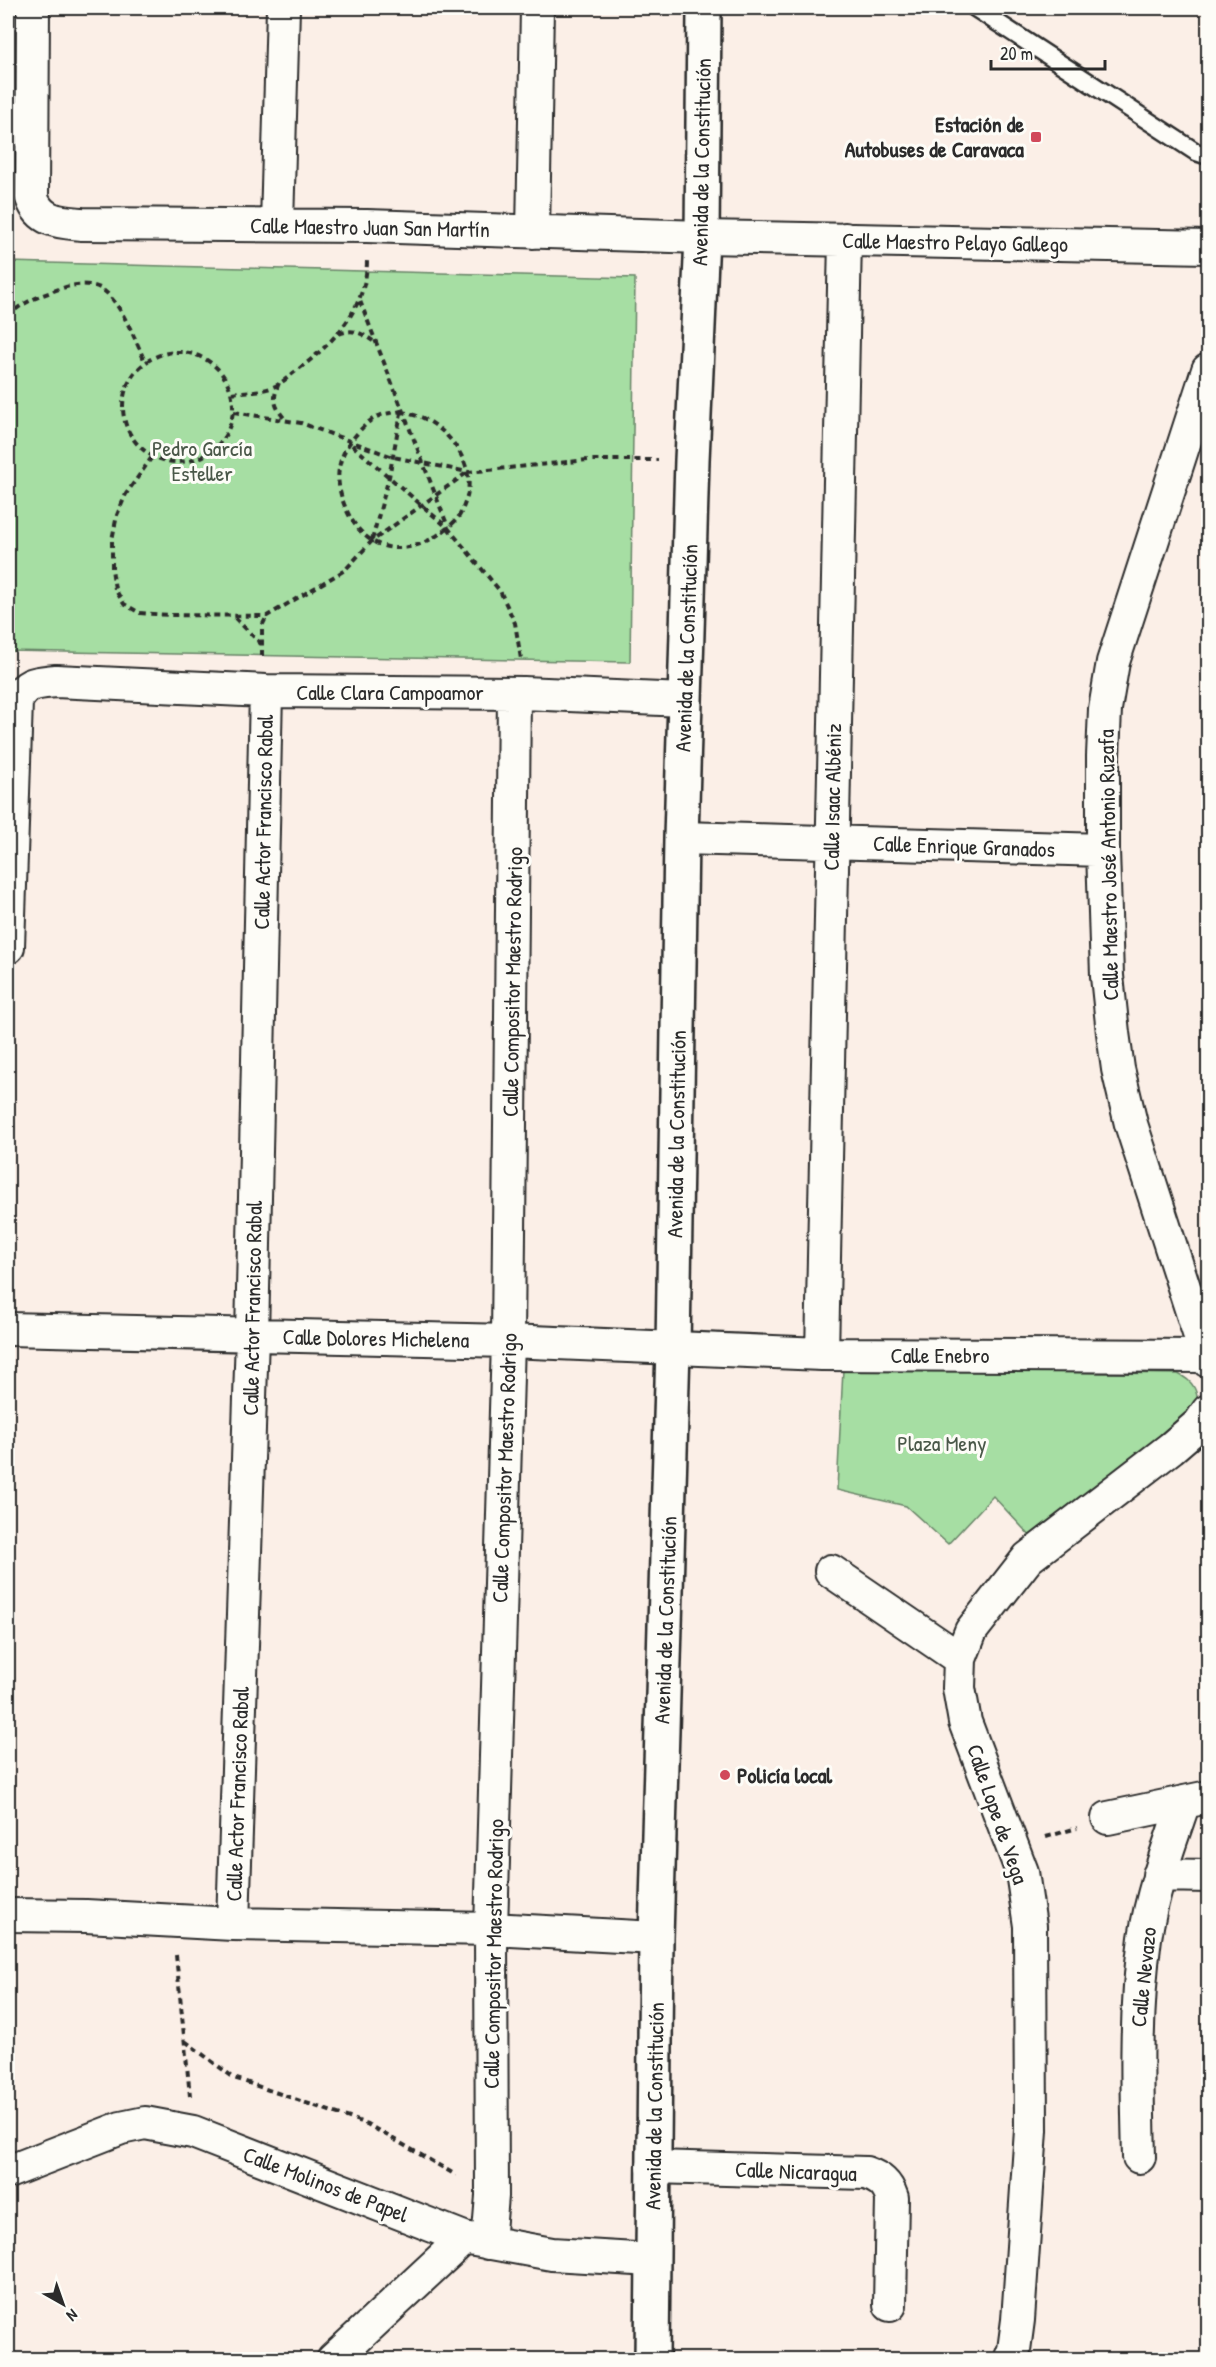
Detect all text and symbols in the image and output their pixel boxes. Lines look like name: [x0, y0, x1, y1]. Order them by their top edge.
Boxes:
scale bar: [991, 33, 1105, 71]
text: 20 m: [1000, 41, 1033, 66]
street label: Avenida de la Constitución: [684, 58, 718, 266]
place label: Estación de Autobuses de Caravaca: [845, 109, 1024, 164]
marker: Estación de Autobuses de Caravaca: [1029, 130, 1043, 144]
street label: Calle Maestro Juan San Martín: [250, 210, 490, 244]
street label: Calle Maestro Pelayo Gallego: [842, 225, 1068, 259]
park label: Pedro García Esteller: [152, 433, 252, 488]
street label: Avenida de la Constitución: [667, 544, 705, 752]
street label: Calle Clara Campoamor: [296, 677, 484, 707]
street label: Calle Actor Francisco Rabal: [246, 714, 280, 930]
street label: Calle Isaac Albéniz: [816, 723, 848, 871]
street label: Calle Maestro José Antonio Ruzafa: [1091, 729, 1125, 1001]
street label: Calle Enrique Granados: [873, 828, 1055, 864]
street label: Calle Compositor Maestro Rodrigo: [495, 847, 529, 1117]
street label: Avenida de la Constitución: [659, 1030, 693, 1238]
street label: Calle Actor Francisco Rabal: [235, 1200, 269, 1416]
street label: Calle Dolores Michelena: [283, 1321, 470, 1355]
street label: Calle Compositor Maestro Rodrigo: [484, 1332, 524, 1603]
street label: Calle Enebro: [891, 1340, 990, 1370]
park label: Plaza Meny: [897, 1428, 987, 1458]
street label: Avenida de la Constitución: [646, 1516, 684, 1724]
street label: Calle Actor Francisco Rabal: [218, 1686, 256, 1902]
street label: Calle Lope de Vega: [960, 1740, 1036, 1888]
place label: Policía local: [737, 1760, 833, 1790]
marker: Policía local: [718, 1768, 732, 1782]
street label: Calle Compositor Maestro Rodrigo: [476, 1819, 510, 2089]
street label: Calle Nevazo: [1123, 1926, 1163, 2028]
street label: Avenida de la Constitución: [637, 2002, 671, 2210]
street label: Calle Molinos de Papel: [239, 2139, 413, 2229]
street label: Calle Nicaragua: [734, 2154, 858, 2188]
north arrow: [33, 2274, 93, 2334]
text: N: [62, 2304, 83, 2327]

